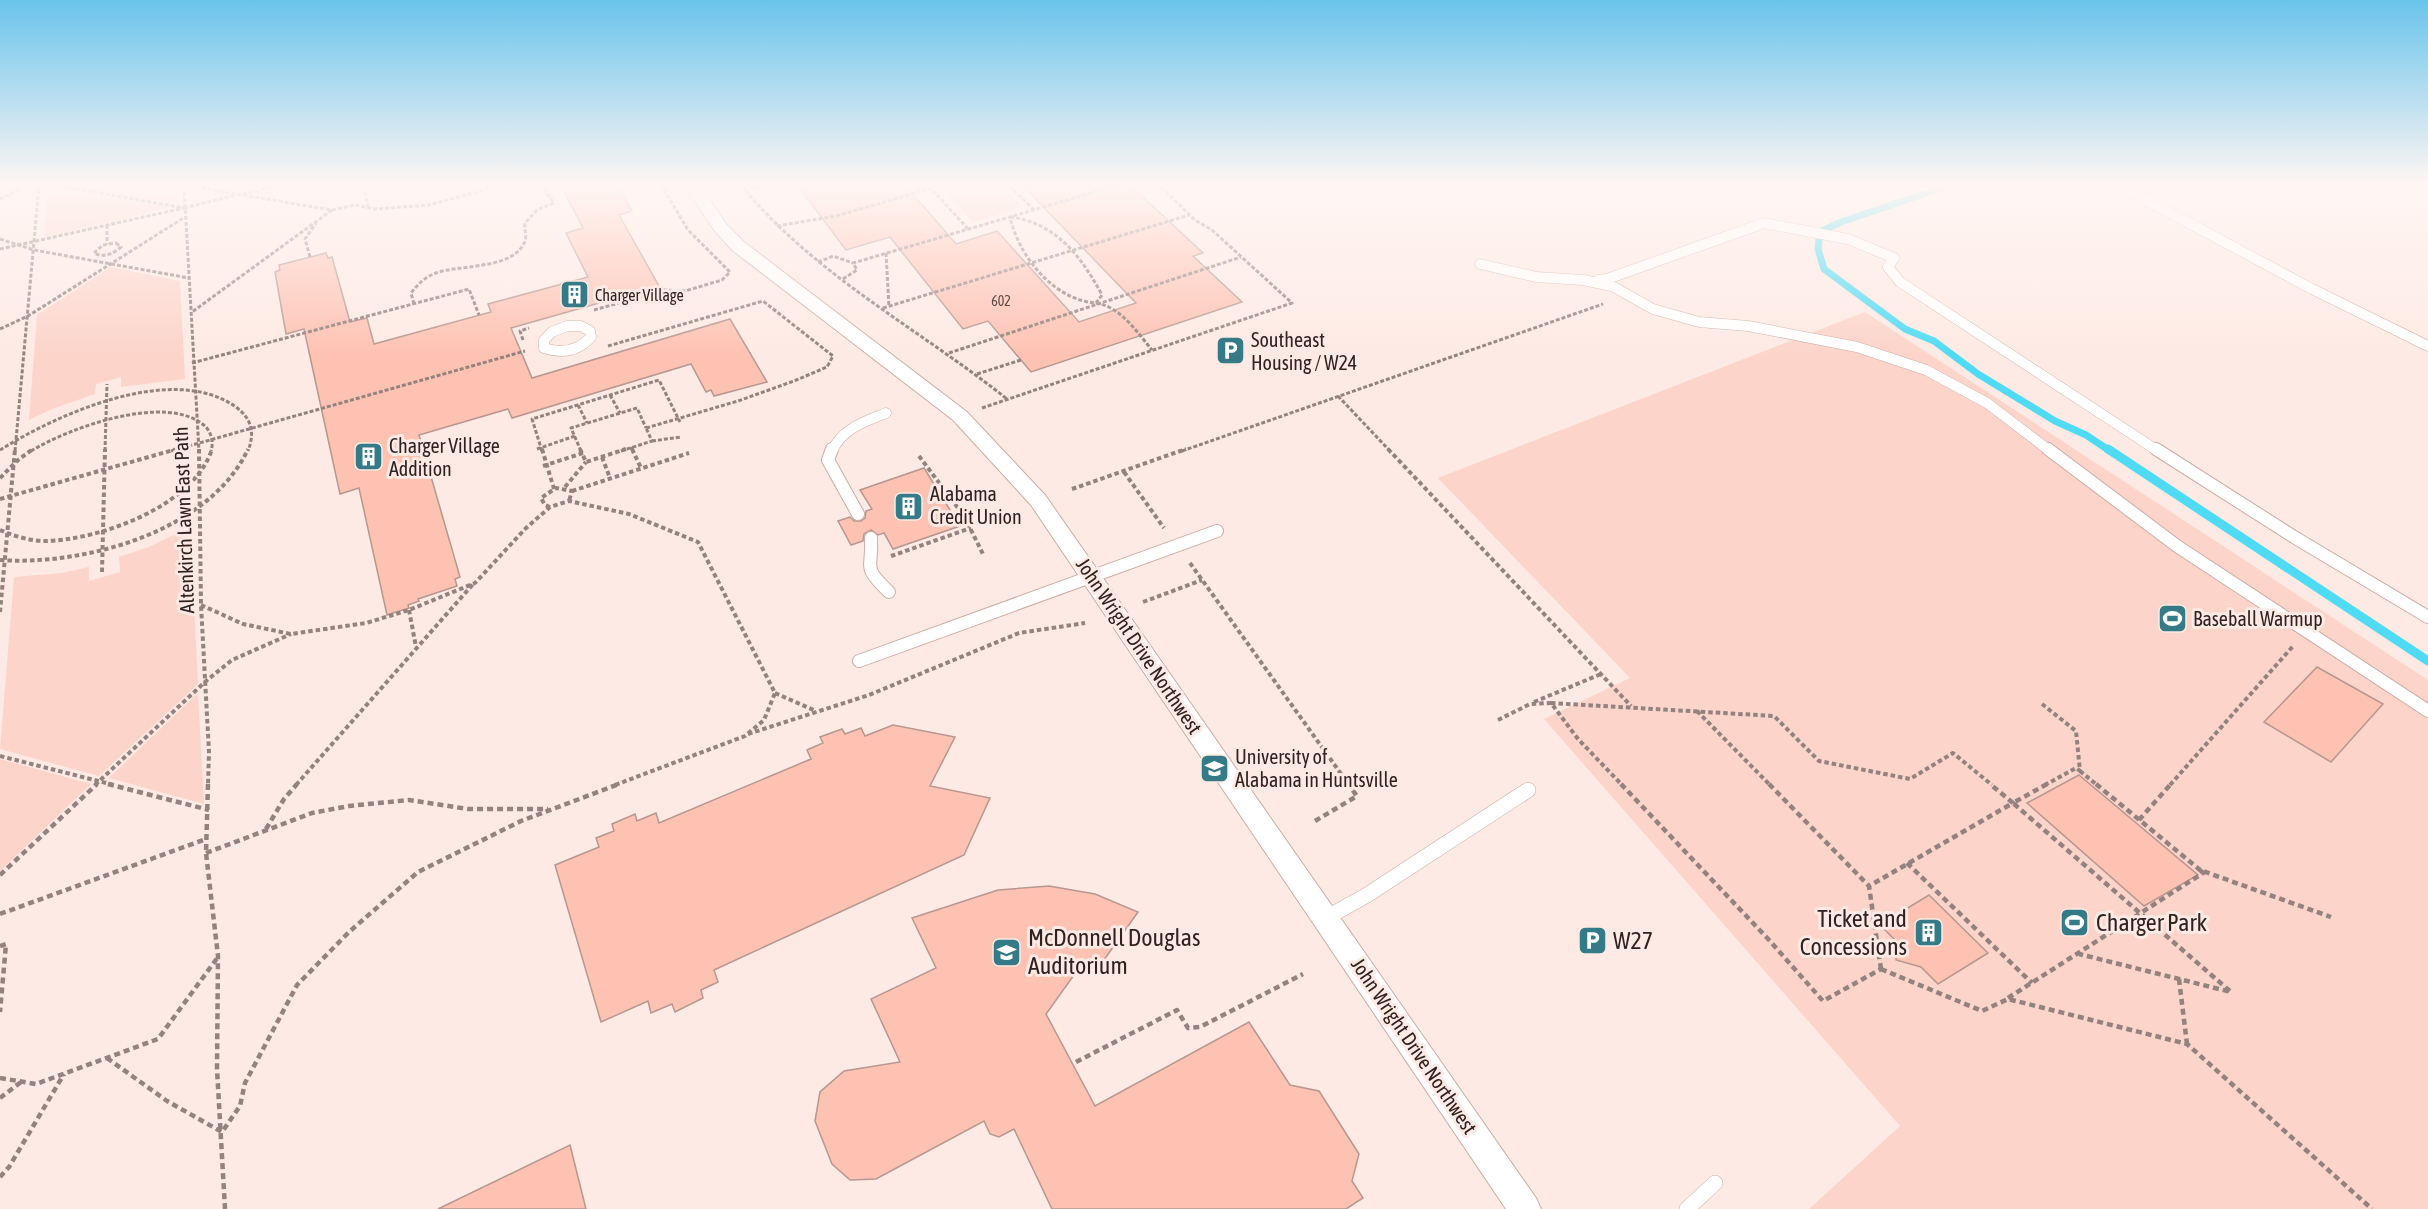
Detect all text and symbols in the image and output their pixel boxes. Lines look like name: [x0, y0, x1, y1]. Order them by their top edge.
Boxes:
building icon: Charger Village: [558, 279, 590, 311]
place label: Charger Village: [595, 286, 684, 305]
house number: 602: [991, 293, 1011, 309]
place label: Southeast Housing / W24: [1251, 328, 1357, 374]
parking icon: Southeast Housing / W24: [1214, 335, 1246, 367]
street label: Altenkirch Lawn East Path: [169, 426, 198, 614]
place label: Charger Village Addition: [389, 434, 500, 480]
building icon: Charger Village Addition: [352, 441, 384, 473]
place label: Alabama Credit Union: [930, 482, 1022, 528]
building icon: Alabama Credit Union: [893, 490, 925, 522]
street label: John Wright Drive Northwest: [1072, 553, 1207, 738]
sports icon: Baseball Warmup: [2156, 603, 2188, 635]
place label: Baseball Warmup: [2193, 607, 2323, 630]
place label: University of Alabama in Huntsville: [1235, 745, 1398, 791]
school or university icon: University of Alabama in Huntsville: [1198, 753, 1230, 785]
place label: Ticket and Concessions: [1800, 905, 1907, 960]
sports icon: Charger Park: [2059, 907, 2091, 939]
place label: Charger Park: [2096, 909, 2208, 936]
building icon: Ticket and Concessions: [1912, 917, 1944, 949]
place label: McDonnell Douglas Auditorium: [1028, 924, 1201, 979]
parking icon: W27: [1576, 925, 1608, 957]
place label: W27: [1613, 927, 1653, 954]
school or university icon: McDonnell Douglas Auditorium: [991, 936, 1023, 968]
street label: John Wright Drive Northwest: [1347, 953, 1482, 1138]

